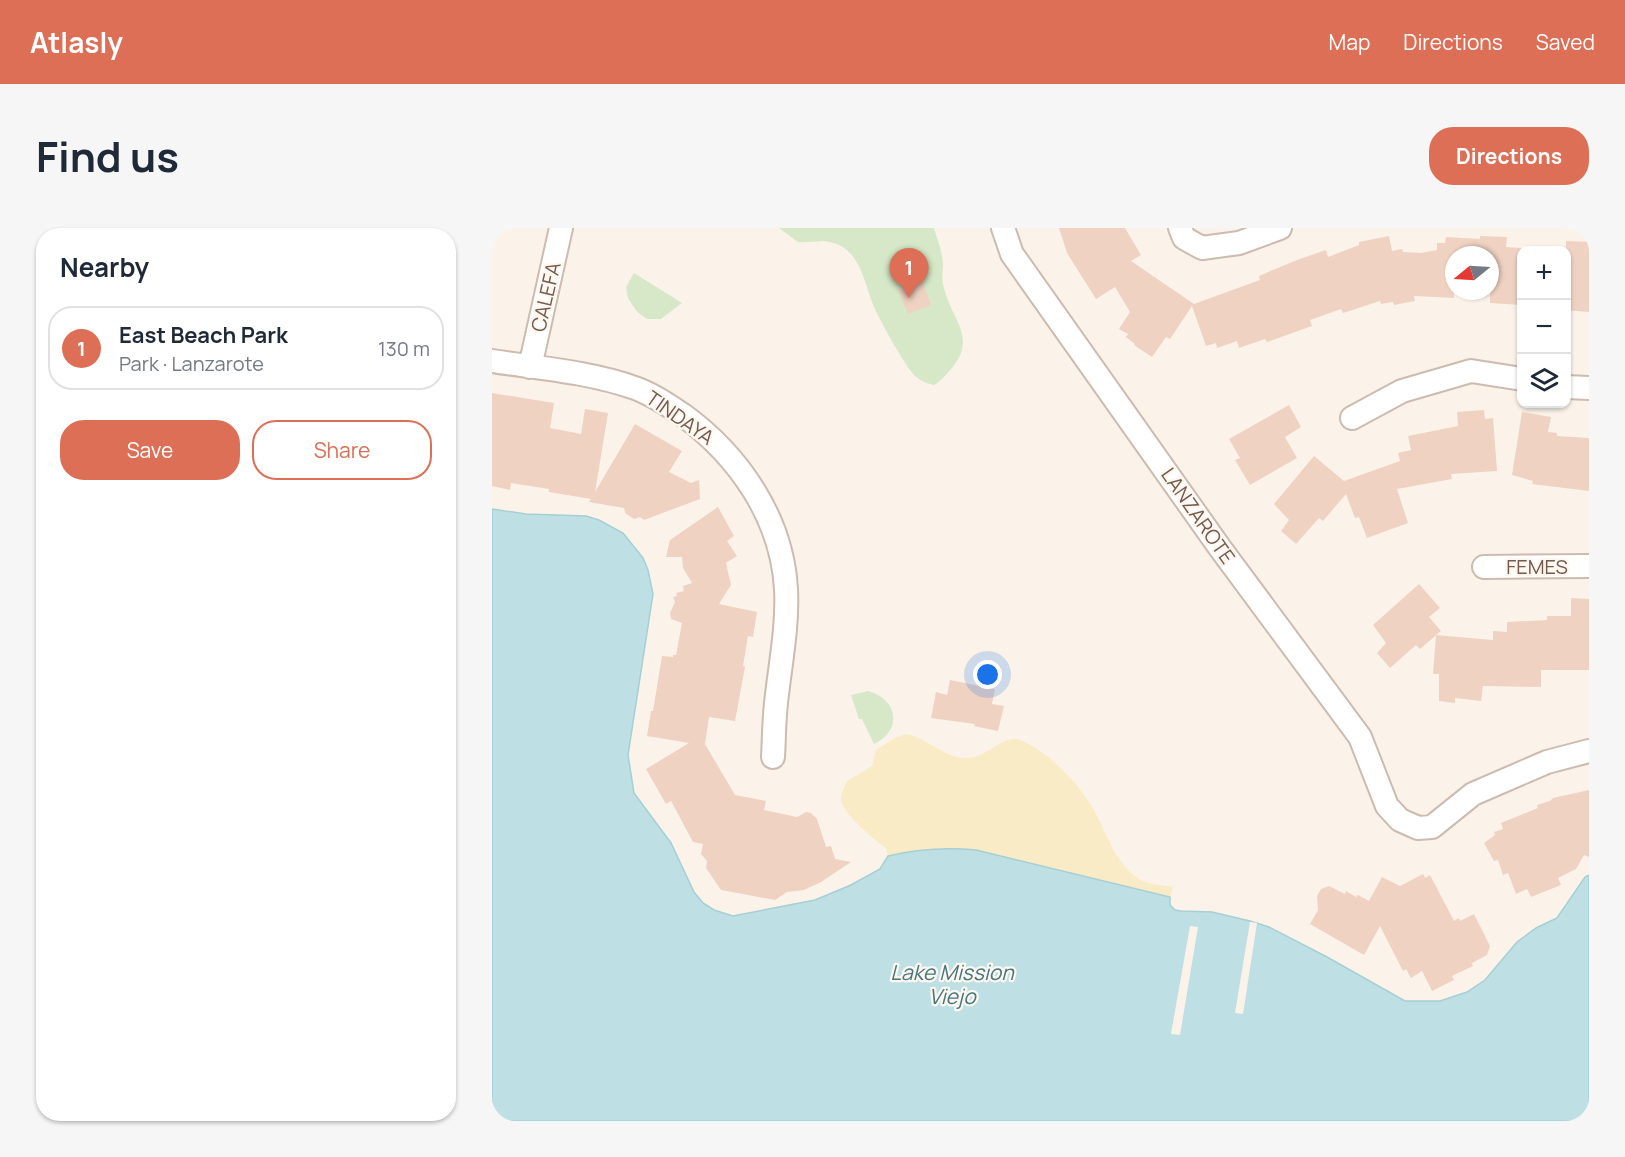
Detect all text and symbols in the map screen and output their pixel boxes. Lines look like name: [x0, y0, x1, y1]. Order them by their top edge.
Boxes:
text: Atlasly: [30, 23, 123, 61]
text: Map: [1329, 28, 1370, 56]
text: Directions: [1403, 28, 1503, 56]
text: Saved: [1536, 28, 1595, 56]
text: Find us: [36, 127, 179, 185]
button: Directions: [1429, 127, 1589, 185]
north arrow: [1445, 246, 1499, 300]
map controls: [1517, 246, 1571, 408]
button: +: [1517, 246, 1571, 300]
pin: 1: [890, 248, 928, 298]
text: Nearby: [60, 249, 149, 285]
street label: CALEFA: [524, 259, 567, 334]
button: −: [1517, 300, 1571, 354]
text: East Beach Park: [119, 320, 288, 350]
text: 1: [77, 335, 86, 362]
text: 130 m: [378, 335, 430, 362]
text: Park · Lanzarote: [119, 350, 264, 377]
button: layers: [1517, 354, 1571, 408]
street label: TINDAYA: [641, 384, 720, 451]
button: Save: [60, 420, 240, 480]
button: Share: [252, 420, 432, 480]
street label: LANZAROTE: [1155, 462, 1241, 569]
street label: FEMES: [1506, 553, 1568, 580]
your location: [973, 660, 1002, 689]
water label: Lake Mission Viejo: [890, 958, 1015, 1010]

